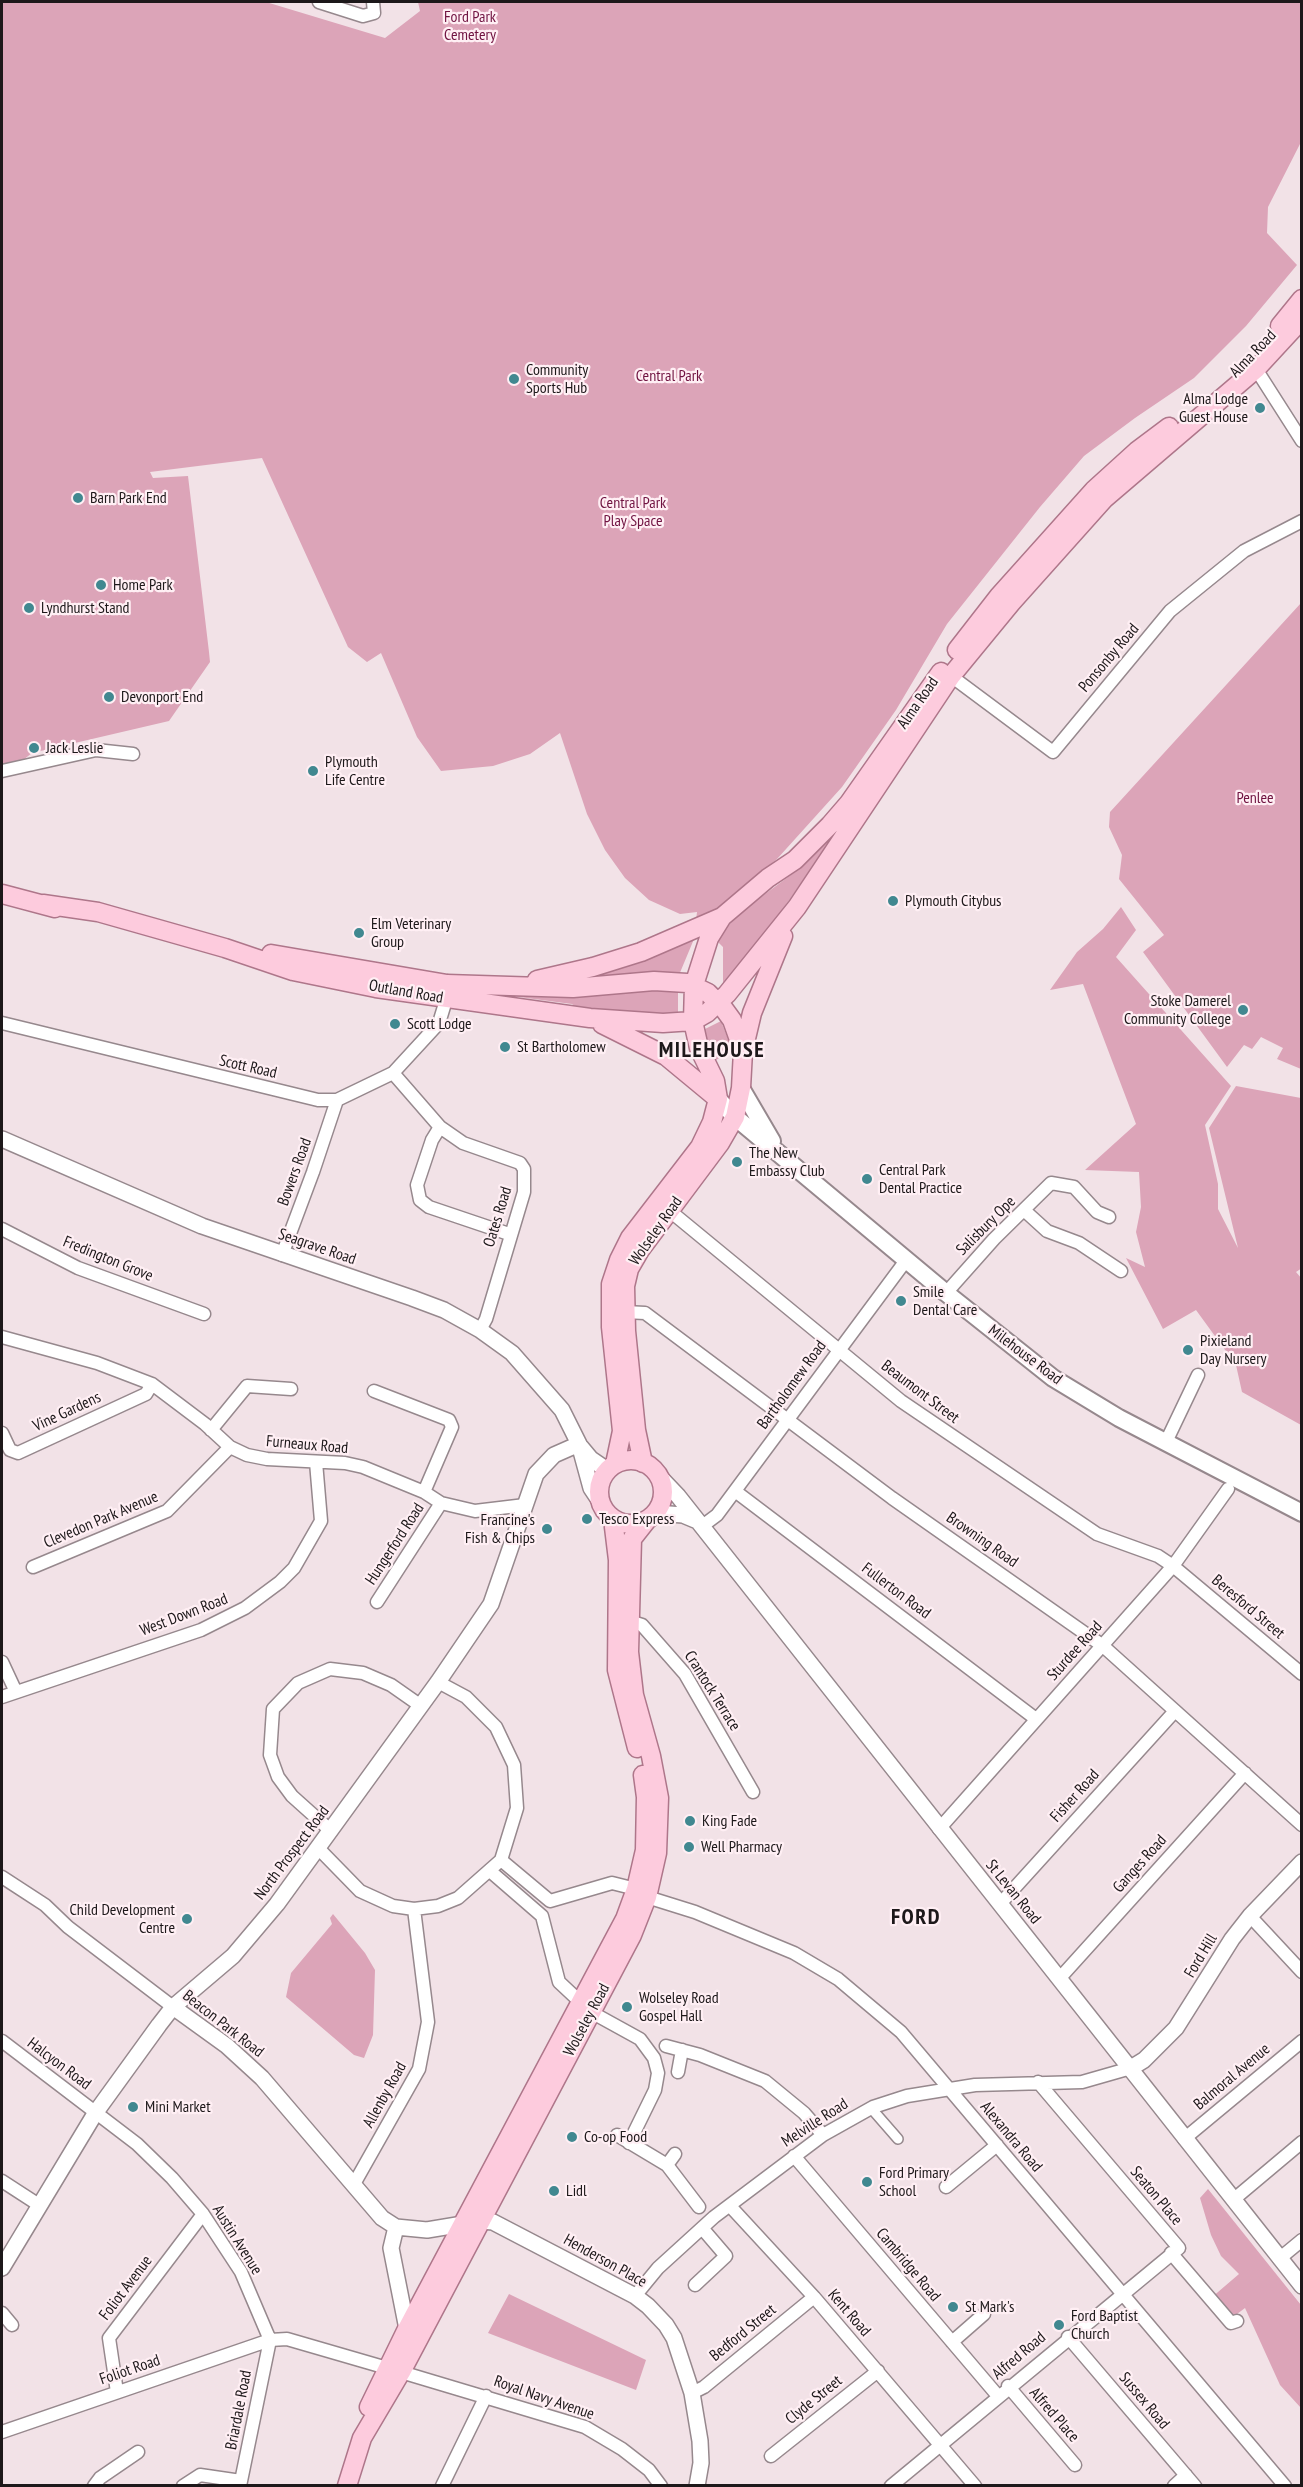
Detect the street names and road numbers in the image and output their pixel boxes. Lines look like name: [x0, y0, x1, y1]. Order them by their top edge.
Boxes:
street label: Alma Road: [1226, 326, 1280, 382]
street label: Ponsonby Road: [1075, 620, 1143, 696]
street label: Alma Road: [893, 673, 943, 733]
street label: Outland Road: [367, 976, 445, 1008]
street label: Scott Road: [217, 1051, 279, 1083]
street label: Bowers Road: [274, 1136, 316, 1208]
street label: Oates Road: [480, 1184, 516, 1250]
street label: Salisbury Ope: [952, 1192, 1020, 1260]
street label: Wolseley Road: [625, 1193, 687, 1269]
street label: Seagrave Road: [276, 1225, 358, 1269]
street label: Fredington Grove: [60, 1232, 156, 1286]
street label: Milehouse Road: [984, 1321, 1066, 1389]
street label: Bartholomew Road: [753, 1337, 831, 1433]
street label: Beaumont Street: [877, 1356, 963, 1428]
street label: Vine Gardens: [30, 1388, 104, 1436]
street label: Furneaux Road: [265, 1432, 349, 1458]
street label: Clevedon Park Avenue: [41, 1487, 161, 1553]
street label: Hungerford Road: [362, 1500, 428, 1588]
street label: Browning Road: [942, 1508, 1022, 1572]
street label: Fullerton Road: [858, 1559, 934, 1623]
street label: Beresford Street: [1208, 1571, 1288, 1643]
street label: West Down Road: [137, 1589, 231, 1641]
street label: Sturdee Road: [1043, 1617, 1107, 1685]
street label: Crantock Terrace: [680, 1647, 744, 1735]
street label: Fisher Road: [1046, 1766, 1104, 1826]
street label: North Prospect Road: [250, 1802, 334, 1904]
street label: Ganges Road: [1109, 1831, 1171, 1897]
street label: St Levan Road: [981, 1856, 1045, 1928]
street label: Ford Hill: [1180, 1931, 1222, 1981]
street label: Wolseley Road: [560, 1980, 614, 2060]
street label: Beacon Park Road: [179, 1986, 267, 2062]
street label: Halcyon Road: [23, 2034, 95, 2094]
street label: Balmoral Avenue: [1190, 2040, 1274, 2114]
street label: Allenby Road: [359, 2059, 411, 2131]
street label: Melville Road: [778, 2095, 852, 2151]
street label: Alexandra Road: [976, 2098, 1046, 2176]
street label: Seaton Place: [1126, 2163, 1186, 2229]
street label: Austin Avenue: [208, 2202, 266, 2278]
street label: Cambridge Road: [872, 2224, 944, 2306]
street label: Henderson Place: [560, 2230, 650, 2292]
street label: Foliot Avenue: [95, 2252, 157, 2324]
street label: Kent Road: [823, 2286, 875, 2340]
street label: Bedford Street: [706, 2300, 780, 2366]
street label: Alfred Road: [988, 2328, 1050, 2384]
street label: Foliot Road: [97, 2351, 163, 2389]
street label: Briardale Road: [222, 2369, 256, 2451]
street label: Sussex Road: [1115, 2369, 1173, 2433]
street label: Clyde Street: [782, 2371, 846, 2429]
street label: Royal Navy Avenue: [491, 2372, 597, 2424]
street label: Alfred Place: [1025, 2384, 1083, 2446]

